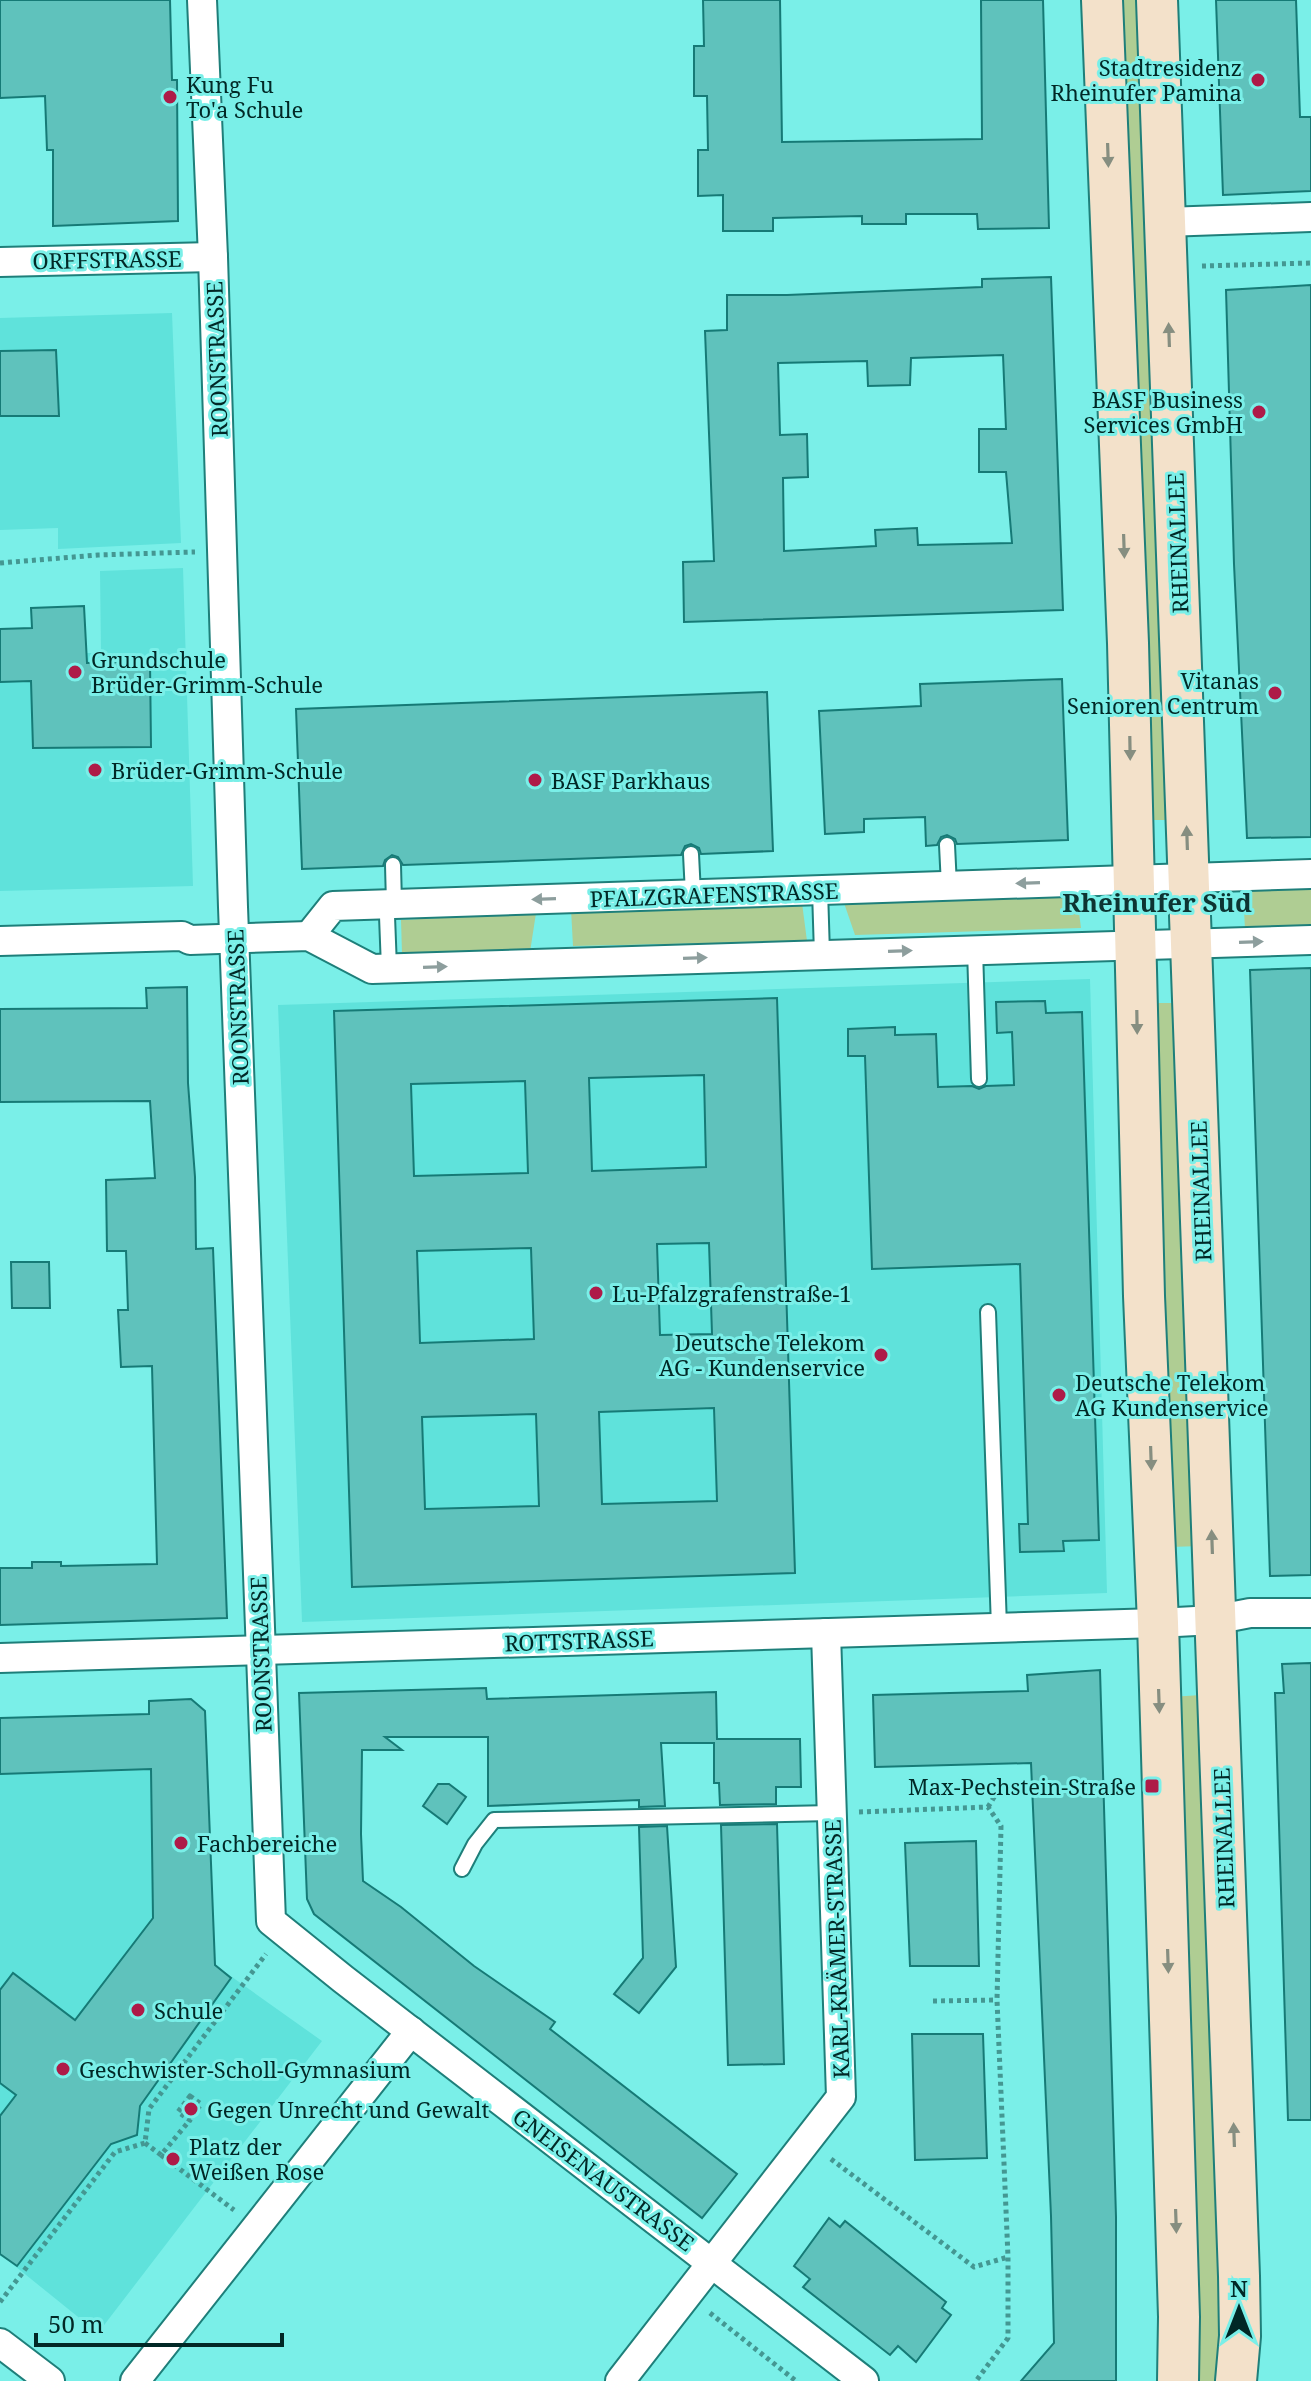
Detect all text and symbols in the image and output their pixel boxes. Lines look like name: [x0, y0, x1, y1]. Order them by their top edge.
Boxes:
place label: Stadtresidenz Rheinufer Pamina: [1051, 52, 1242, 107]
place label: Kung Fu To'a Schule: [186, 69, 303, 124]
marker: Stadtresidenz Rheinufer Pamina: [1249, 71, 1267, 89]
marker: Kung Fu To'a Schule: [161, 88, 179, 106]
one-way arrow: [1102, 143, 1115, 168]
street label: ORFFSTRASSE: [32, 243, 182, 275]
street label: ROONSTRASSE: [198, 281, 234, 437]
one-way arrow: [1163, 322, 1176, 347]
place label: BASF Business Services GmbH: [1083, 384, 1243, 439]
marker: BASF Business Services GmbH: [1250, 403, 1268, 421]
street label: RHEINALLEE: [1160, 472, 1194, 614]
one-way arrow: [1117, 534, 1130, 559]
place label: Grundschule Brüder-Grimm-Schule: [91, 644, 323, 699]
marker: Grundschule Brüder-Grimm-Schule: [66, 663, 84, 681]
place label: Vitanas Senioren Centrum: [1067, 665, 1259, 720]
marker: Vitanas Senioren Centrum: [1266, 684, 1284, 702]
one-way arrow: [1124, 736, 1137, 761]
place label: Brüder-Grimm-Schule: [111, 755, 343, 785]
marker: Brüder-Grimm-Schule: [86, 761, 104, 779]
place label: BASF Parkhaus: [551, 765, 710, 795]
marker: BASF Parkhaus: [526, 771, 544, 789]
one-way arrow: [1181, 825, 1194, 850]
street label: PFALZGRAFENSTRASSE: [589, 875, 839, 913]
one-way arrow: [1015, 877, 1040, 890]
district label: Rheinufer Süd: [1062, 884, 1252, 920]
one-way arrow: [531, 893, 556, 906]
street label: ROONSTRASSE: [219, 929, 255, 1085]
one-way arrow: [1239, 936, 1264, 948]
one-way arrow: [888, 945, 913, 958]
one-way arrow: [683, 951, 708, 964]
one-way arrow: [423, 960, 448, 973]
one-way arrow: [1131, 1010, 1144, 1035]
street label: RHEINALLEE: [1183, 1120, 1217, 1262]
place label: Lu-Pfalzgrafenstraße-1: [612, 1278, 852, 1308]
marker: Lu-Pfalzgrafenstraße-1: [587, 1284, 605, 1302]
place label: Deutsche Telekom AG - Kundenservice: [659, 1327, 865, 1382]
marker: Deutsche Telekom AG - Kundenservice: [872, 1346, 890, 1364]
place label: Deutsche Telekom AG Kundenservice: [1075, 1367, 1269, 1422]
marker: Deutsche Telekom AG Kundenservice: [1050, 1386, 1068, 1404]
one-way arrow: [1145, 1446, 1158, 1471]
one-way arrow: [1205, 1529, 1218, 1554]
street label: ROONSTRASSE: [242, 1576, 278, 1732]
street label: ROTTSTRASSE: [504, 1622, 654, 1658]
one-way arrow: [1153, 1689, 1166, 1714]
street label: RHEINALLEE: [1206, 1767, 1240, 1909]
place label: Max-Pechstein-Straße: [908, 1771, 1136, 1801]
marker: Max-Pechstein-Straße: [1143, 1777, 1161, 1795]
street label: KARL-KRÄMER-STRASSE: [816, 1819, 856, 2079]
place label: Fachbereiche: [197, 1828, 337, 1858]
marker: Fachbereiche: [172, 1834, 190, 1852]
one-way arrow: [1161, 1949, 1174, 1974]
place label: Schule: [154, 1995, 223, 2025]
marker: Schule: [129, 2001, 147, 2019]
place label: Geschwister-Scholl-Gymnasium: [79, 2054, 411, 2084]
marker: Geschwister-Scholl-Gymnasium: [54, 2060, 72, 2078]
place label: Gegen Unrecht und Gewalt: [207, 2094, 489, 2124]
marker: Gegen Unrecht und Gewalt: [182, 2100, 200, 2118]
street label: GNEISENAUSTRASSE: [507, 2101, 701, 2257]
one-way arrow: [1228, 2122, 1241, 2147]
place label: Platz der Weißen Rose: [189, 2131, 324, 2186]
marker: Platz der Weißen Rose: [164, 2150, 182, 2168]
one-way arrow: [1170, 2209, 1183, 2234]
north arrow: [1199, 2269, 1279, 2349]
text: N: [1230, 2273, 1248, 2303]
scale bar: [36, 2297, 282, 2347]
text: 50 m: [48, 2307, 104, 2340]

